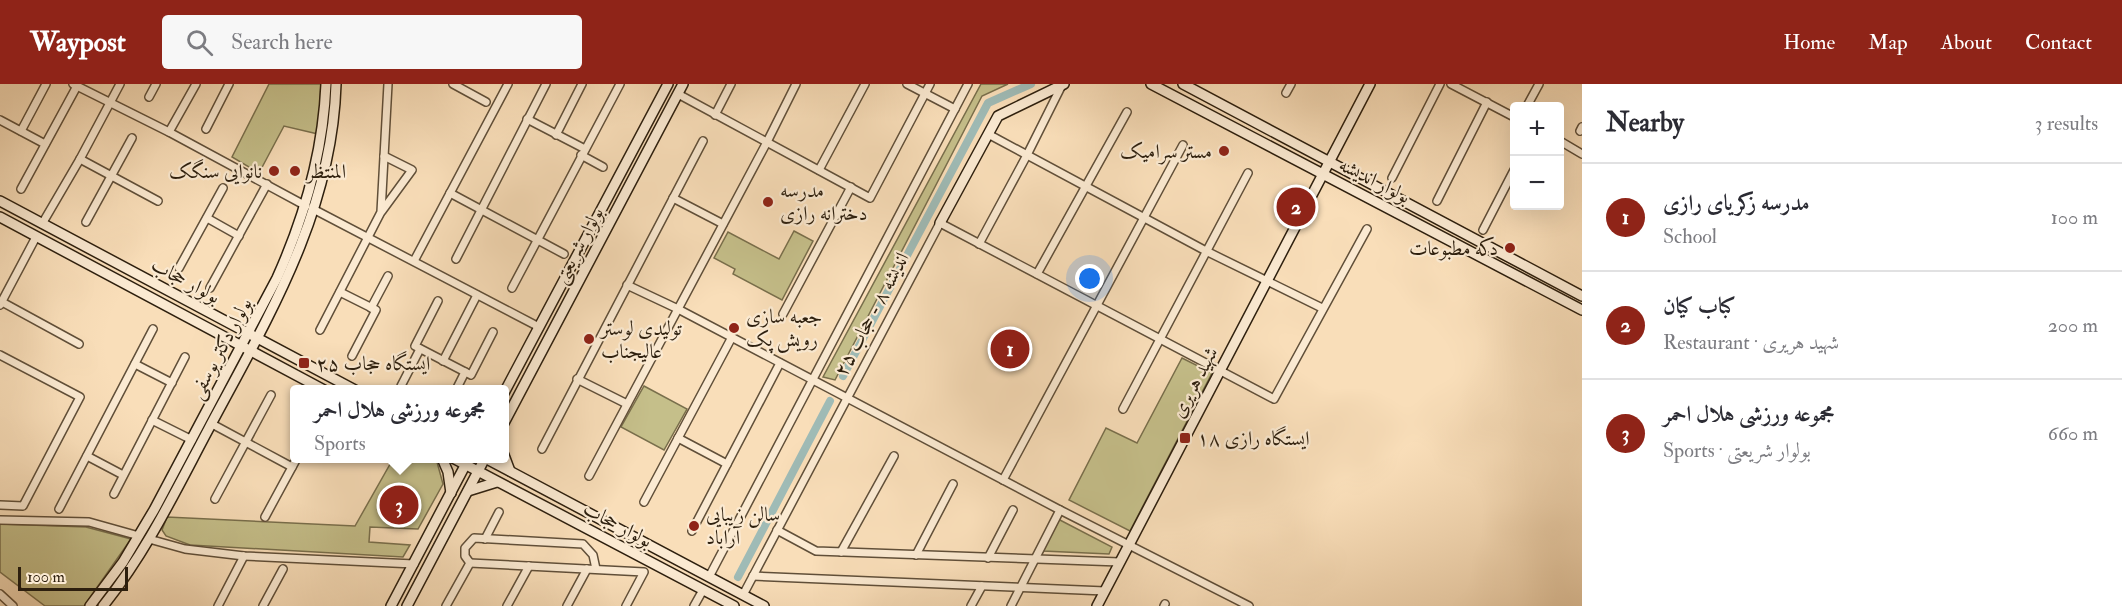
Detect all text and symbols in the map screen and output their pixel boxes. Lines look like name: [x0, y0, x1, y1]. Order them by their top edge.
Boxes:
search box: [162, 15, 582, 69]
text: Waypost: [30, 25, 126, 60]
icon: search: [183, 26, 216, 59]
text: Search here: [231, 28, 333, 56]
text: Home: [1783, 29, 1835, 56]
text: Map: [1868, 29, 1908, 56]
text: About: [1941, 29, 1992, 56]
text: Contact: [2025, 29, 2092, 56]
map controls: [1510, 102, 1564, 210]
button: +: [1510, 102, 1564, 156]
text: Nearby: [1606, 107, 1684, 139]
text: 3 results: [2035, 111, 2098, 136]
place label: مستر سرامیک: [1120, 139, 1212, 165]
marker: مستر سرامیک: [1217, 144, 1231, 158]
street label: بولوار اندیشه: [1335, 152, 1415, 209]
button: −: [1510, 156, 1564, 210]
place label: نانوایی سنگک: [169, 158, 262, 185]
place label: المنتظر: [305, 159, 346, 184]
marker: نانوایی سنگک: [267, 164, 281, 178]
marker: المنتظر: [288, 164, 302, 178]
place label: مدرسه دخترانه رازی: [780, 178, 868, 226]
pin: 2: [1276, 184, 1316, 230]
text: مدرسه زکریای رازی: [1663, 189, 1810, 217]
marker: مدرسه دخترانه رازی: [761, 195, 775, 209]
street label: بولوار شریعتی: [548, 202, 611, 289]
text: 1: [1622, 205, 1629, 230]
text: 100 m: [2051, 205, 2098, 230]
text: School: [1663, 224, 1717, 249]
place label: دکه مطبوعات: [1409, 236, 1498, 261]
marker: دکه مطبوعات: [1503, 241, 1517, 255]
street label: اندیشه ۸ - حجاب ۲۵: [828, 248, 915, 381]
street label: بولوار حجاب: [147, 252, 225, 309]
your location: [1075, 264, 1104, 293]
text: کباب کیان: [1663, 292, 1736, 320]
street label: بولوار دکتر یوسفی: [183, 293, 259, 404]
place label: جعبه سازی رویش پک: [746, 304, 822, 354]
text: 2: [1620, 313, 1631, 338]
text: 200 m: [2048, 313, 2098, 338]
place label: تولیدی لوستر عالیجناب: [599, 316, 682, 364]
marker: جعبه سازی رویش پک: [727, 321, 741, 335]
pin: 1: [990, 326, 1030, 372]
text: Restaurant · شهید هریری: [1663, 330, 1839, 355]
marker: تولیدی لوستر عالیجناب: [582, 332, 596, 346]
street label: شهید هریری: [1165, 342, 1224, 422]
place label: ایستگاه حجاب ۲۵: [316, 350, 430, 376]
marker: ایستگاه حجاب ۲۵: [297, 356, 311, 370]
popup: [290, 385, 509, 463]
text: مجموعه ورزشی هلال احمر: [314, 396, 485, 424]
text: مجموعه ورزشی هلال احمر: [1663, 400, 1834, 428]
text: 3: [1622, 421, 1629, 446]
text: 660 m: [2048, 421, 2098, 446]
place label: ایستگاه رازی ۱۸: [1197, 425, 1310, 451]
text: Sports: [314, 431, 366, 456]
marker: ایستگاه رازی ۱۸: [1178, 431, 1192, 445]
text: Sports · بولوار شریعتی: [1663, 438, 1811, 463]
pin: 3: [380, 482, 418, 528]
street label: بولوار حجاب: [579, 496, 657, 553]
place label: سالن زیبایی آراباد: [706, 502, 780, 550]
marker: سالن زیبایی آراباد: [687, 519, 701, 533]
scale bar: [18, 564, 128, 592]
text: 100 m: [27, 567, 65, 587]

